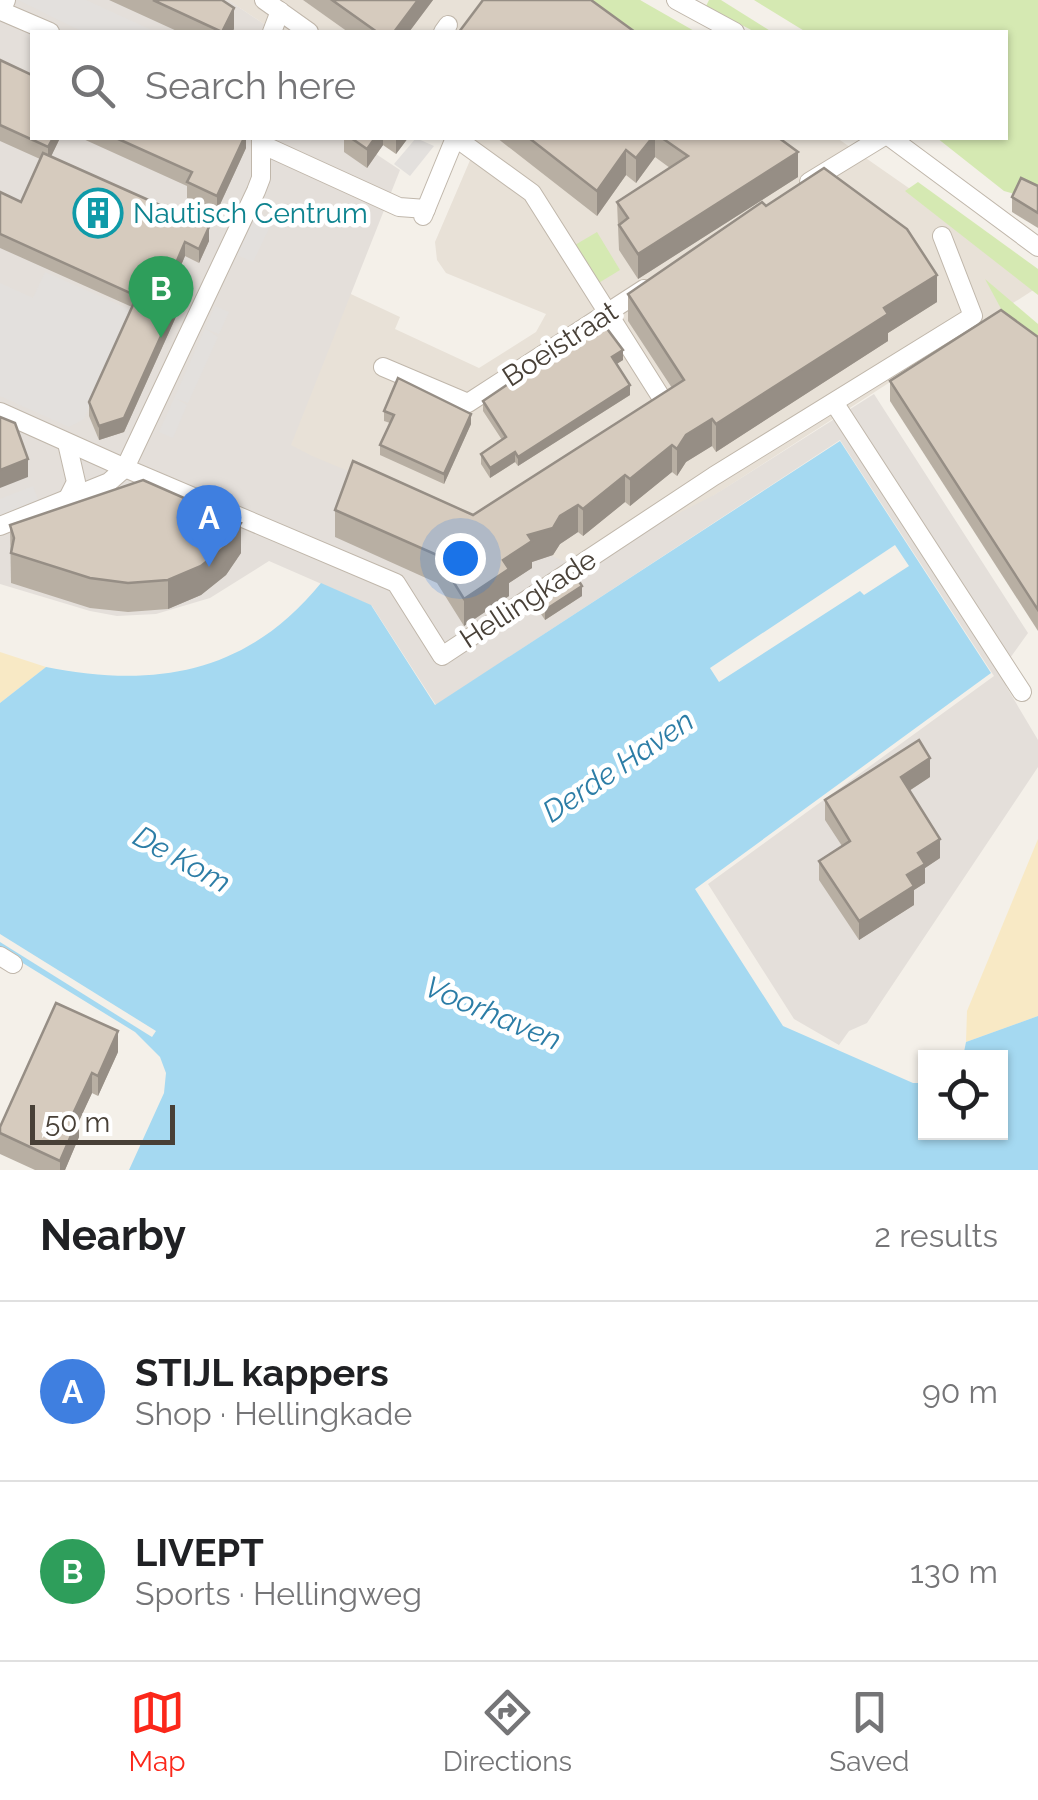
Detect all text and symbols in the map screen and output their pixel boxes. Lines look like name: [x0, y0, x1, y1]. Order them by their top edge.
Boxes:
search box: [30, 30, 1008, 140]
icon: search: [65, 58, 120, 113]
text: Search here: [145, 63, 356, 108]
building icon: Nautisch Centrum: [72, 187, 124, 239]
place label: Nautisch Centrum: [133, 197, 368, 230]
pin: B: [128, 255, 194, 338]
street label: Boeistraat: [496, 294, 624, 393]
pin: A: [176, 484, 242, 567]
your location: [435, 533, 486, 584]
street label: Hellingkade: [454, 543, 602, 655]
water label: Derde Haven: [536, 703, 700, 829]
water label: De Kom: [128, 818, 236, 900]
water label: Voorhaven: [420, 969, 566, 1057]
map controls: [918, 1050, 1008, 1140]
button: locate: [918, 1050, 1008, 1140]
scale bar: [30, 1100, 175, 1144]
text: 50 m: [45, 1106, 110, 1139]
text: Nearby: [40, 1211, 186, 1260]
text: 2 results: [874, 1217, 998, 1254]
text: STIJL kappers: [135, 1350, 389, 1395]
text: A: [62, 1373, 83, 1410]
text: 90 m: [922, 1373, 998, 1410]
text: Shop · Hellingkade: [135, 1395, 412, 1432]
text: LIVEPT: [135, 1530, 264, 1575]
text: B: [62, 1553, 83, 1590]
text: 130 m: [910, 1553, 998, 1590]
text: Sports · Hellingweg: [135, 1575, 422, 1612]
tab: Map: [129, 1685, 186, 1778]
tab: Directions: [443, 1685, 572, 1778]
tab: Saved: [829, 1685, 909, 1778]

